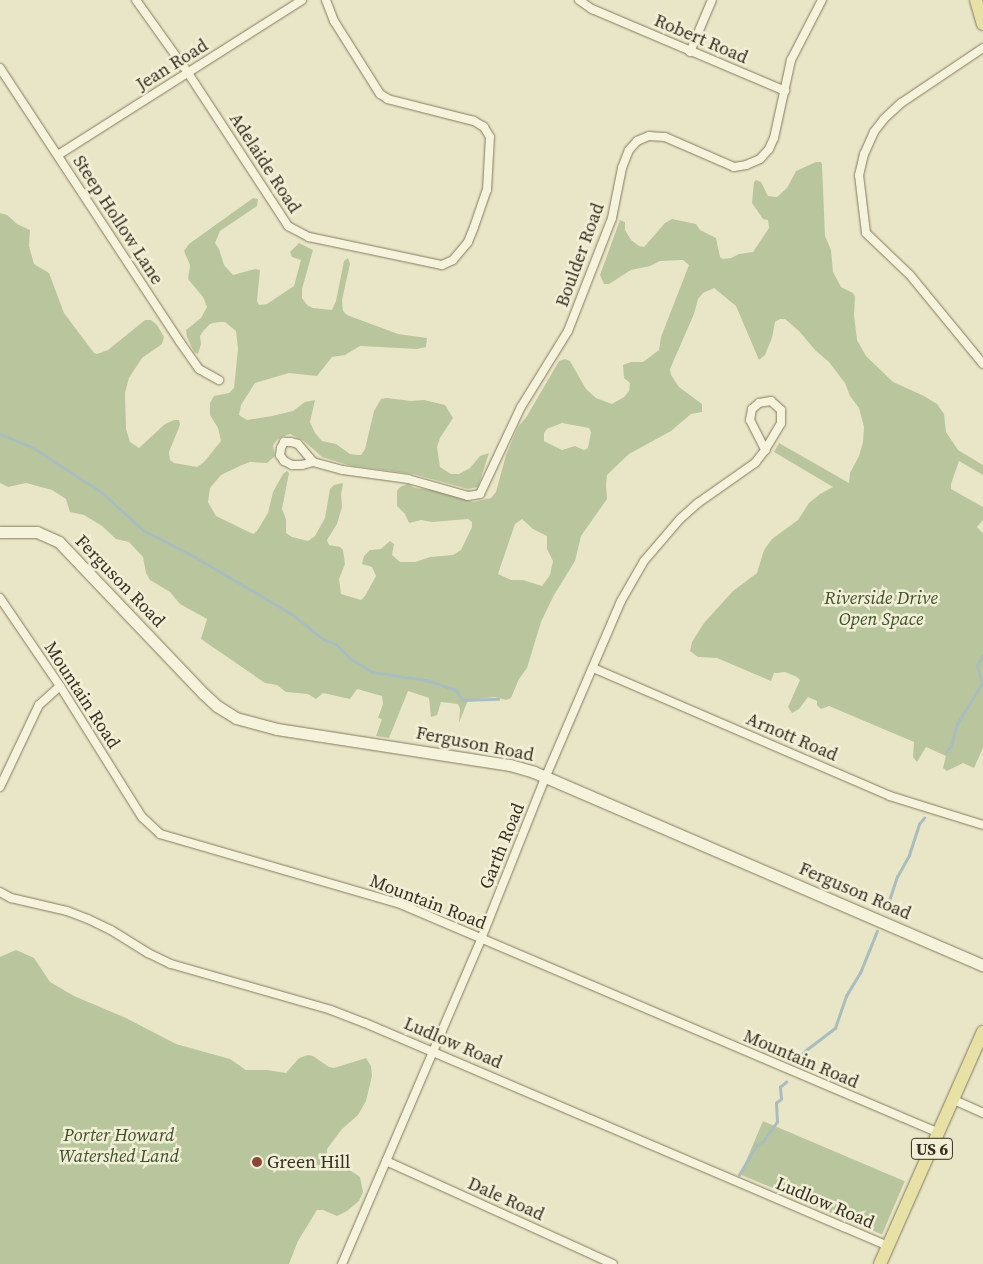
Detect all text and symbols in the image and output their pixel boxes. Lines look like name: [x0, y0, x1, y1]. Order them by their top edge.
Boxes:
street label: Robert Road: [651, 10, 751, 68]
street label: Jean Road: [132, 35, 212, 95]
street label: Adelaide Road: [225, 109, 305, 217]
street label: Steep Hollow Lane: [68, 151, 168, 289]
street label: Boulder Road: [551, 200, 609, 310]
street label: Ferguson Road: [71, 530, 169, 632]
park label: Riverside Drive Open Space: [824, 588, 938, 630]
street label: Mountain Road: [39, 637, 125, 753]
street label: Arnott Road: [743, 708, 841, 766]
street label: Ferguson Road: [414, 722, 536, 766]
street label: Garth Road: [475, 800, 529, 892]
street label: Ferguson Road: [796, 858, 914, 924]
street label: Mountain Road: [367, 870, 489, 934]
street label: Ludlow Road: [401, 1013, 505, 1073]
street label: Mountain Road: [740, 1025, 862, 1093]
park label: Porter Howard Watershed Land: [59, 1125, 179, 1168]
road number: US 6: [911, 1136, 953, 1162]
place label: Green Hill: [267, 1151, 350, 1173]
marker: Green Hill: [251, 1156, 263, 1168]
street label: Dale Road: [464, 1173, 548, 1225]
street label: Ludlow Road: [773, 1173, 877, 1233]

